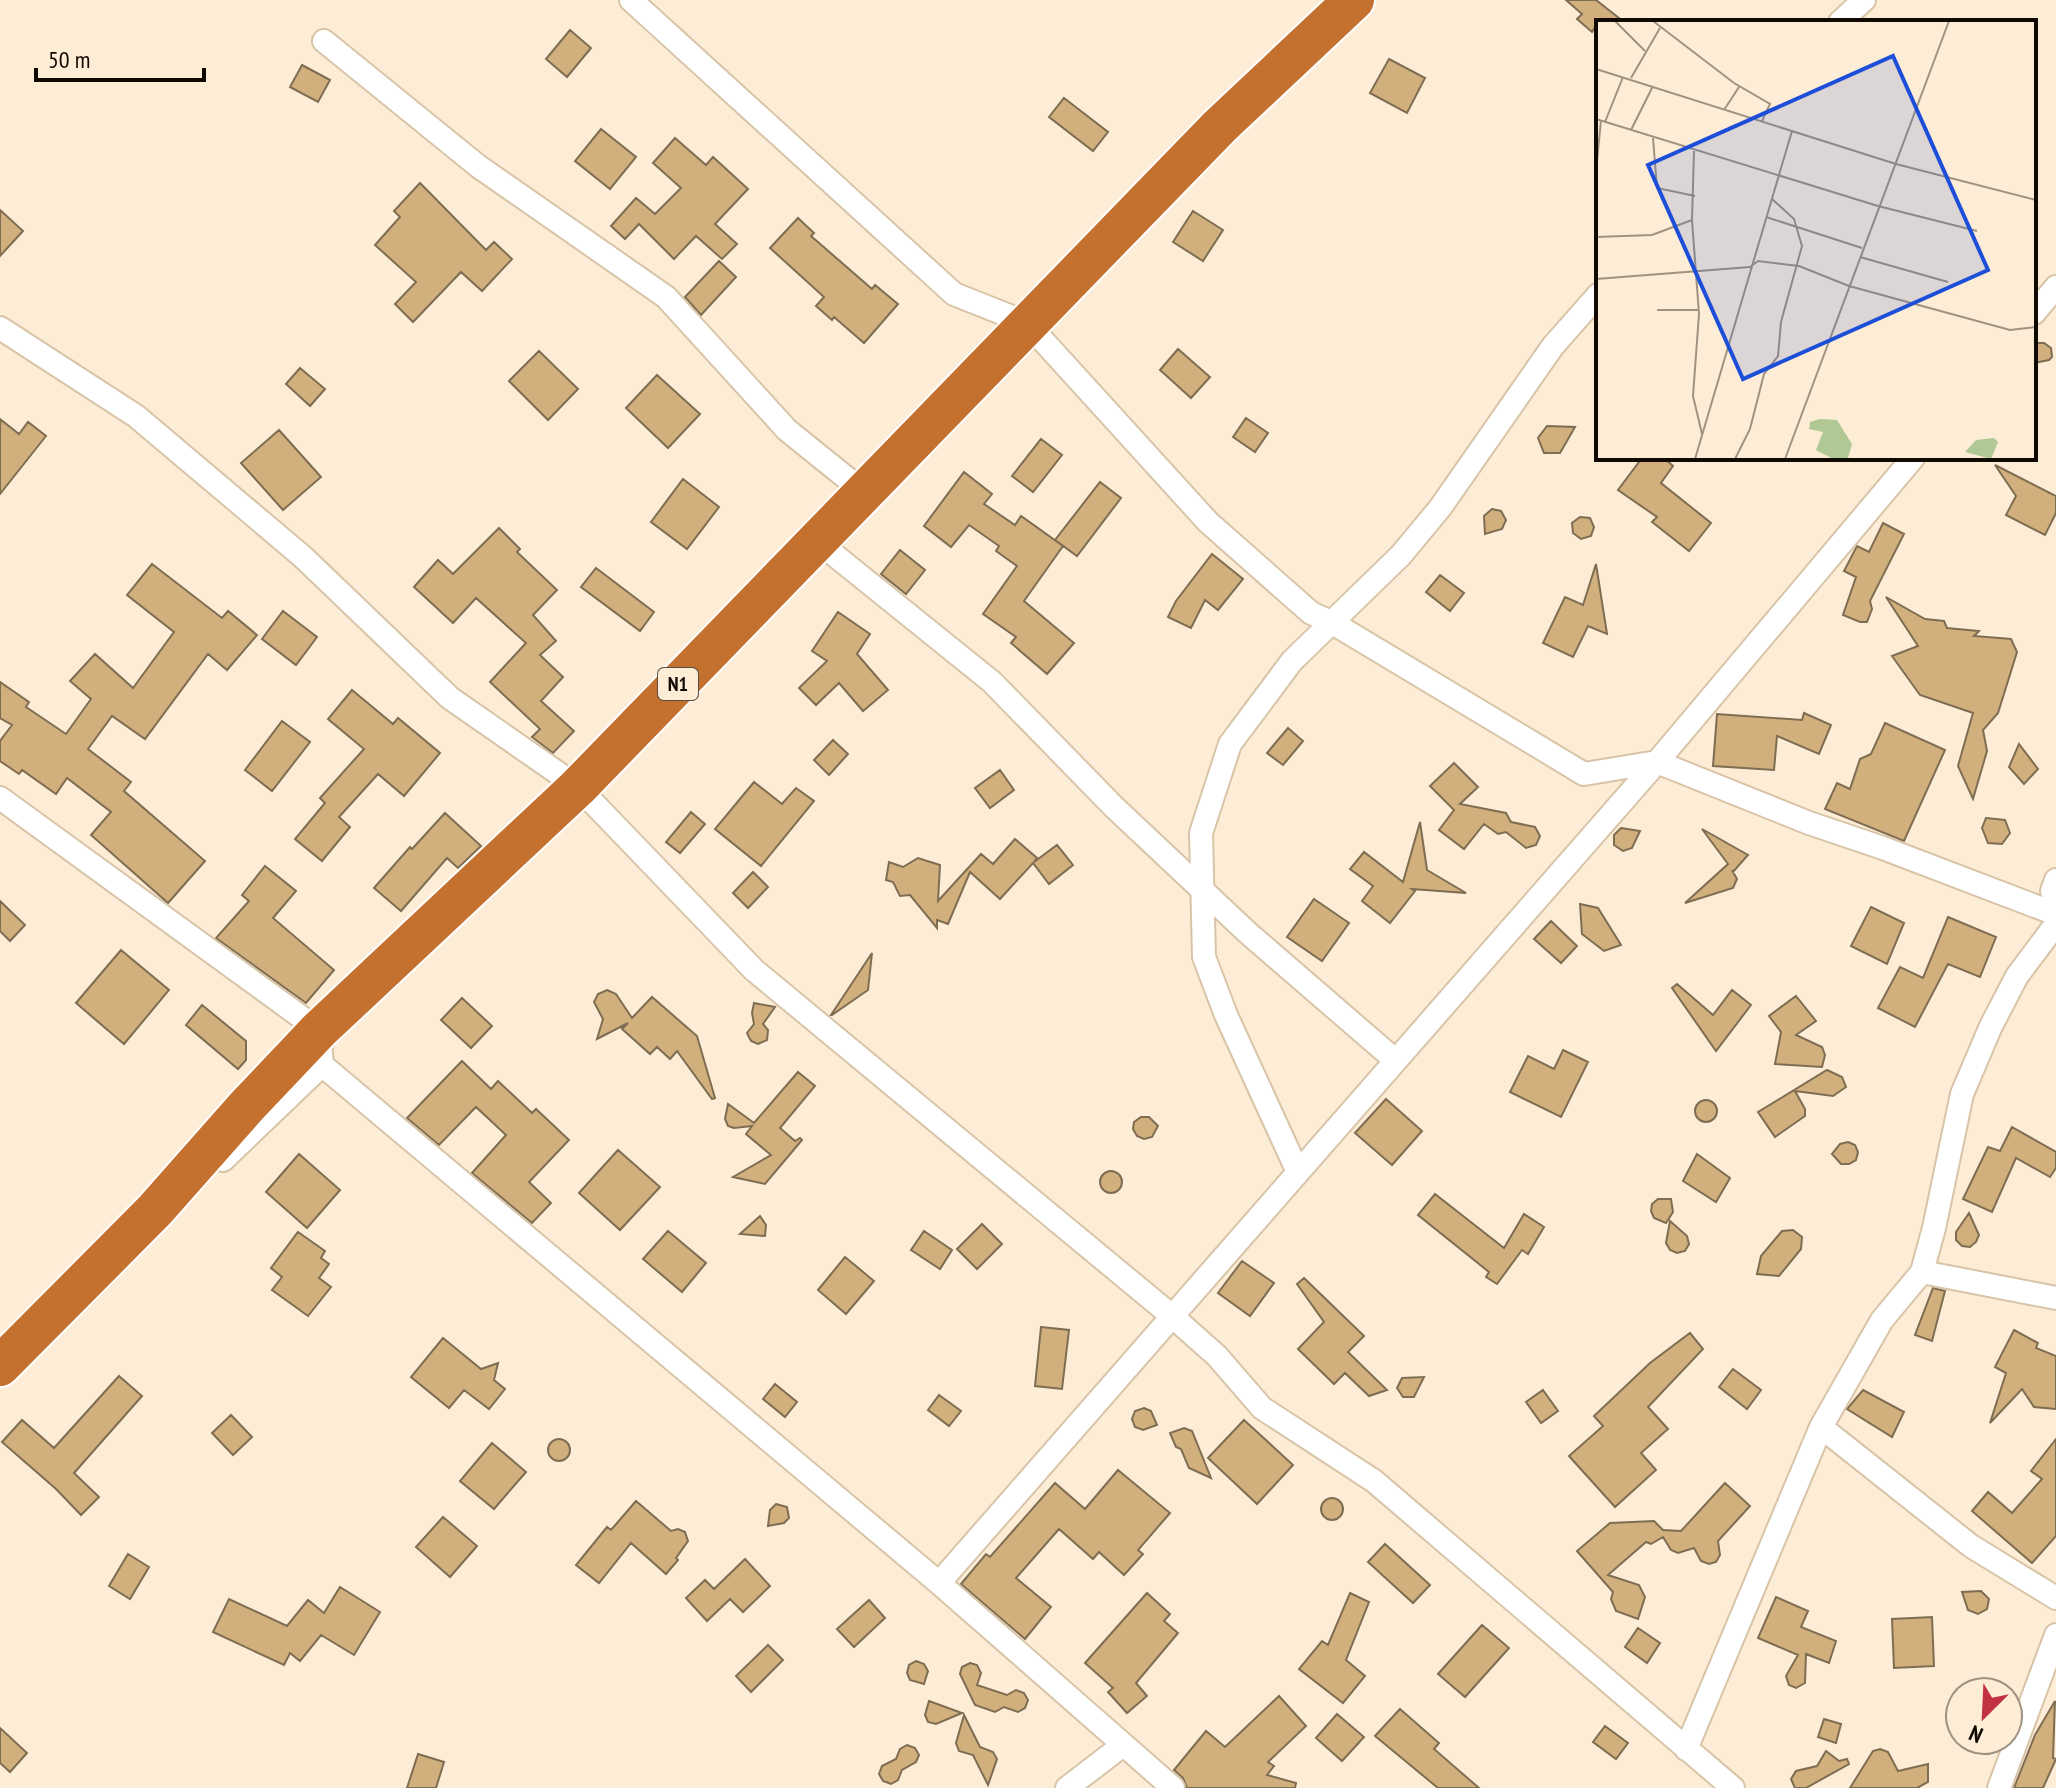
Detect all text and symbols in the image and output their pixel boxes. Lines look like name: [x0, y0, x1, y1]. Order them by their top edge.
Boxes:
inset map: [1596, 20, 2036, 460]
scale bar: [36, 32, 204, 82]
text: 50 m: [48, 44, 90, 75]
road number: N1: [658, 668, 698, 700]
north arrow: [1944, 1676, 2024, 1756]
text: N: [1965, 1719, 1987, 1749]

